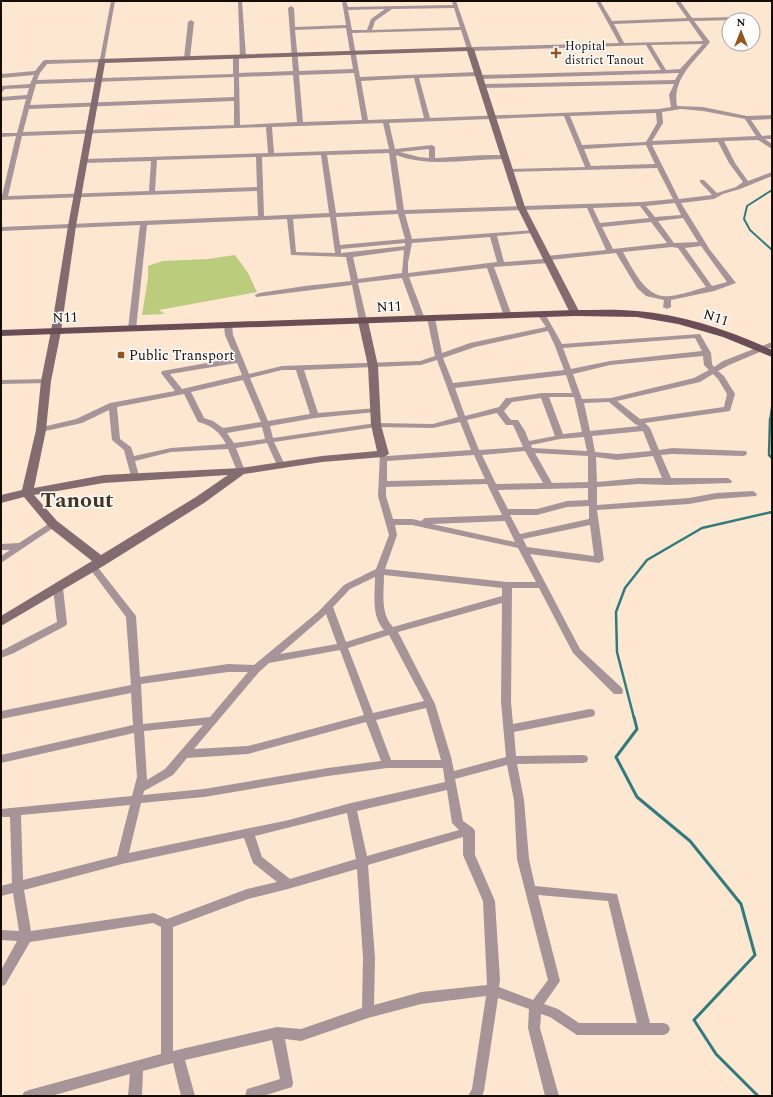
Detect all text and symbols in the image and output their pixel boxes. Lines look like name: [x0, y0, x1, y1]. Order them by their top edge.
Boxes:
north arrow: [721, 12, 761, 52]
text: N: [737, 14, 746, 31]
place label: Hopital district Tanout: [565, 37, 644, 70]
marker: Hopital district Tanout: [550, 47, 562, 59]
street label: N11: [376, 295, 402, 318]
street label: N11: [701, 304, 731, 331]
street label: N11: [52, 307, 78, 328]
place label: Public Transport: [129, 345, 234, 366]
marker: Public Transport: [116, 350, 126, 360]
district label: Tanout: [40, 484, 114, 517]

